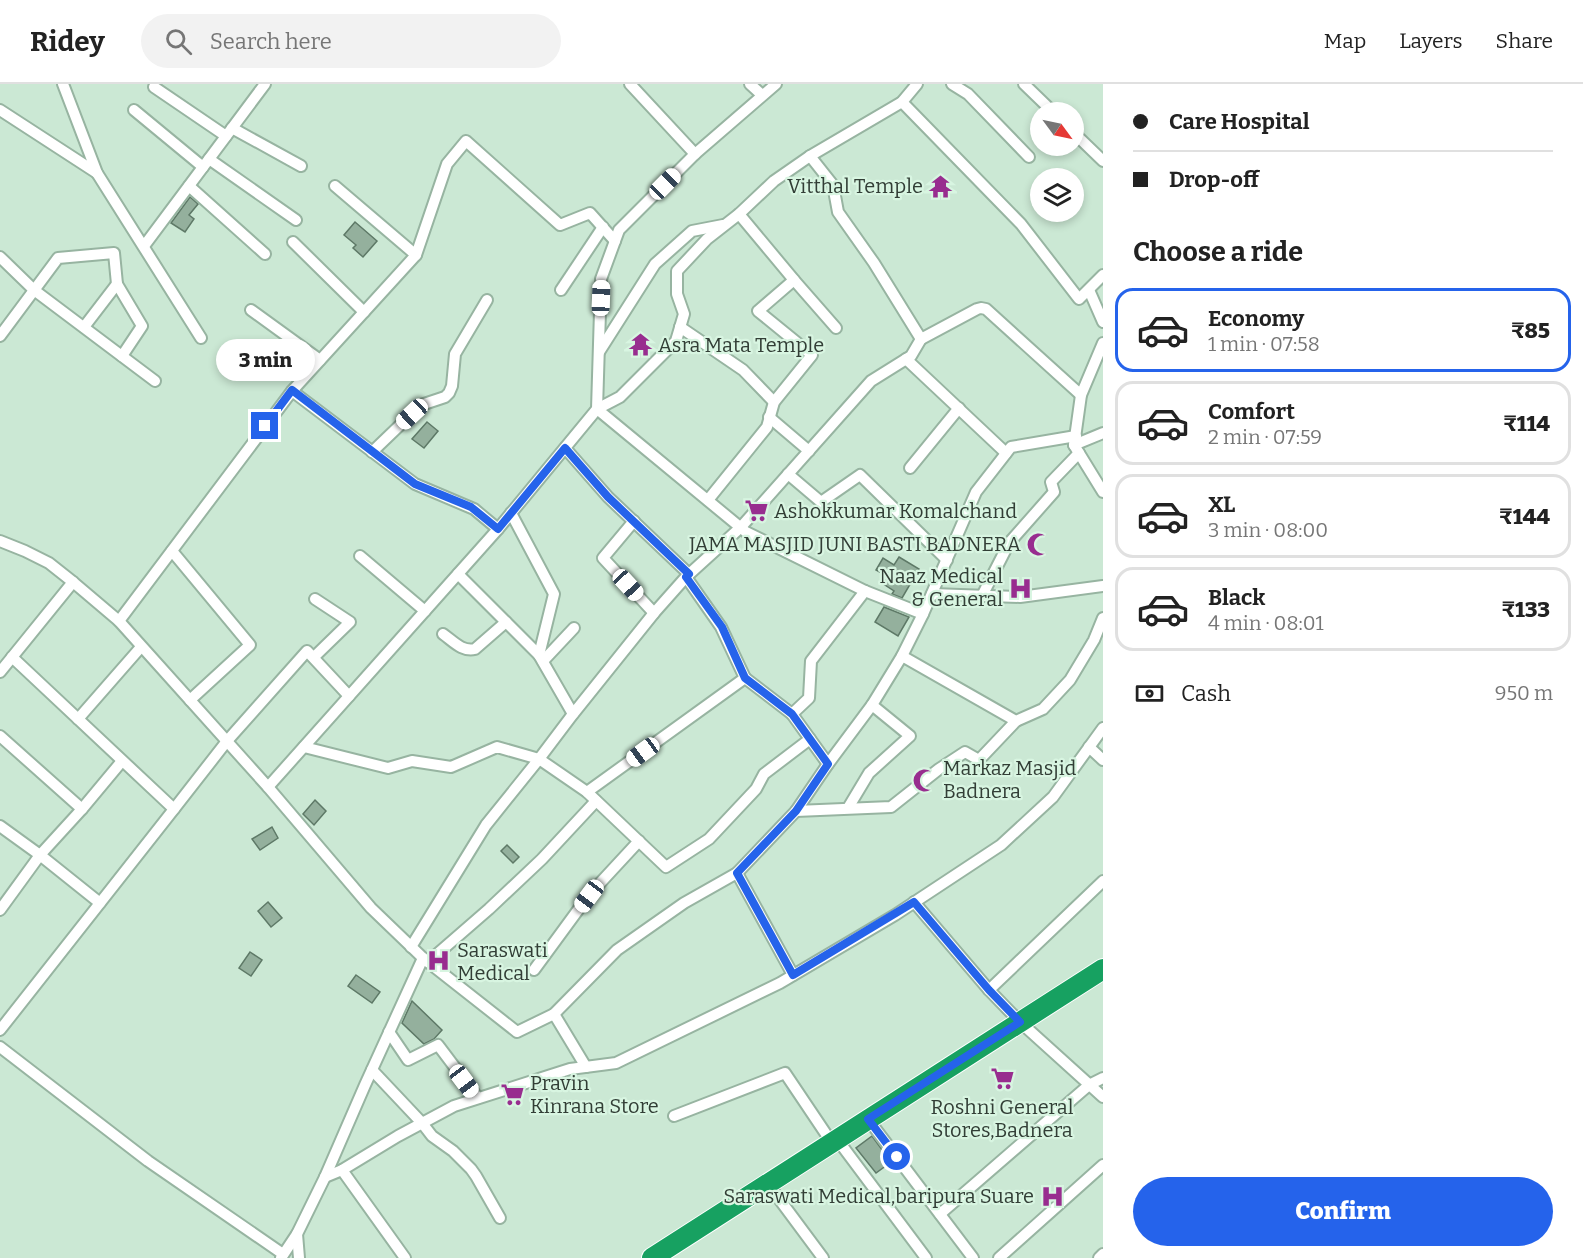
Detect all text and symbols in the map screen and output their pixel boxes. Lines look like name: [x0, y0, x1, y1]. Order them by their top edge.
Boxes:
search box: [141, 14, 561, 68]
text: Ridey: [30, 25, 105, 58]
icon: search: [162, 25, 195, 58]
text: Search here: [210, 28, 332, 55]
text: Map: [1324, 28, 1366, 54]
text: Layers: [1399, 28, 1463, 54]
text: Share: [1496, 28, 1553, 54]
north arrow: [1030, 102, 1084, 156]
map controls: [1030, 102, 1084, 222]
text: Care Hospital: [1169, 108, 1310, 135]
car: [646, 165, 684, 203]
text: Drop-off: [1169, 166, 1259, 193]
button: layers: [1030, 168, 1084, 222]
temple icon: Vitthal Temple: [928, 173, 954, 199]
place label: Vitthal Temple: [787, 174, 923, 198]
text: Choose a ride: [1133, 236, 1303, 268]
car: [591, 280, 611, 316]
icon: car: [1136, 303, 1190, 357]
text: Economy: [1208, 305, 1304, 332]
text: ₹85: [1511, 317, 1550, 344]
temple icon: Asra Mata Temple: [627, 332, 653, 358]
text: 1 min · 07:58: [1208, 332, 1320, 356]
place label: Asra Mata Temple: [658, 333, 824, 357]
callout: 3 min: [216, 339, 314, 381]
text: 3 min: [239, 348, 292, 372]
car: [393, 395, 431, 433]
icon: car: [1136, 396, 1190, 450]
text: Comfort: [1208, 398, 1295, 425]
text: ₹114: [1503, 410, 1550, 437]
route end: [251, 412, 278, 439]
text: 2 min · 07:59: [1208, 425, 1322, 449]
icon: car: [1136, 489, 1190, 543]
text: XL: [1208, 491, 1235, 518]
supermarket icon: Ashokkumar Komalchand: [743, 498, 769, 524]
place label: Ashokkumar Komalchand: [774, 499, 1017, 523]
text: ₹144: [1499, 503, 1550, 530]
text: 3 min · 08:00: [1208, 518, 1328, 542]
mosque icon: JAMA MASJID JUNI BASTI BADNERA: [1026, 531, 1052, 557]
place label: JAMA MASJID JUNI BASTI BADNERA: [688, 532, 1022, 556]
place label: Naaz Medical & General: [879, 564, 1003, 611]
car: [609, 566, 647, 604]
hospital icon: Naaz Medical & General: [1008, 575, 1034, 601]
icon: car: [1136, 582, 1190, 636]
text: Black: [1208, 584, 1265, 611]
text: ₹133: [1502, 596, 1550, 623]
text: 4 min · 08:01: [1208, 611, 1324, 635]
icon: cash: [1133, 677, 1166, 710]
text: Cash: [1181, 680, 1231, 707]
text: 950 m: [1495, 681, 1553, 705]
car: [623, 734, 663, 770]
place label: Markaz Masjid Badnera: [943, 756, 1077, 803]
mosque icon: Markaz Masjid Badnera: [912, 767, 938, 793]
car: [571, 876, 607, 916]
place label: Saraswati Medical: [457, 938, 548, 985]
hospital icon: Saraswati Medical: [426, 948, 452, 974]
car: [446, 1061, 482, 1101]
supermarket icon: Roshni General Stores,Badnera: [989, 1066, 1015, 1092]
place label: Pravin Kinrana Store: [530, 1071, 659, 1118]
supermarket icon: Pravin Kinrana Store: [499, 1081, 525, 1107]
place label: Roshni General Stores,Badnera: [931, 1095, 1074, 1142]
route start: [883, 1143, 910, 1170]
button: Confirm: [1133, 1177, 1553, 1246]
hospital icon: Saraswati Medical,baripura Suare: [1039, 1183, 1065, 1209]
place label: Saraswati Medical,baripura Suare: [723, 1184, 1034, 1208]

